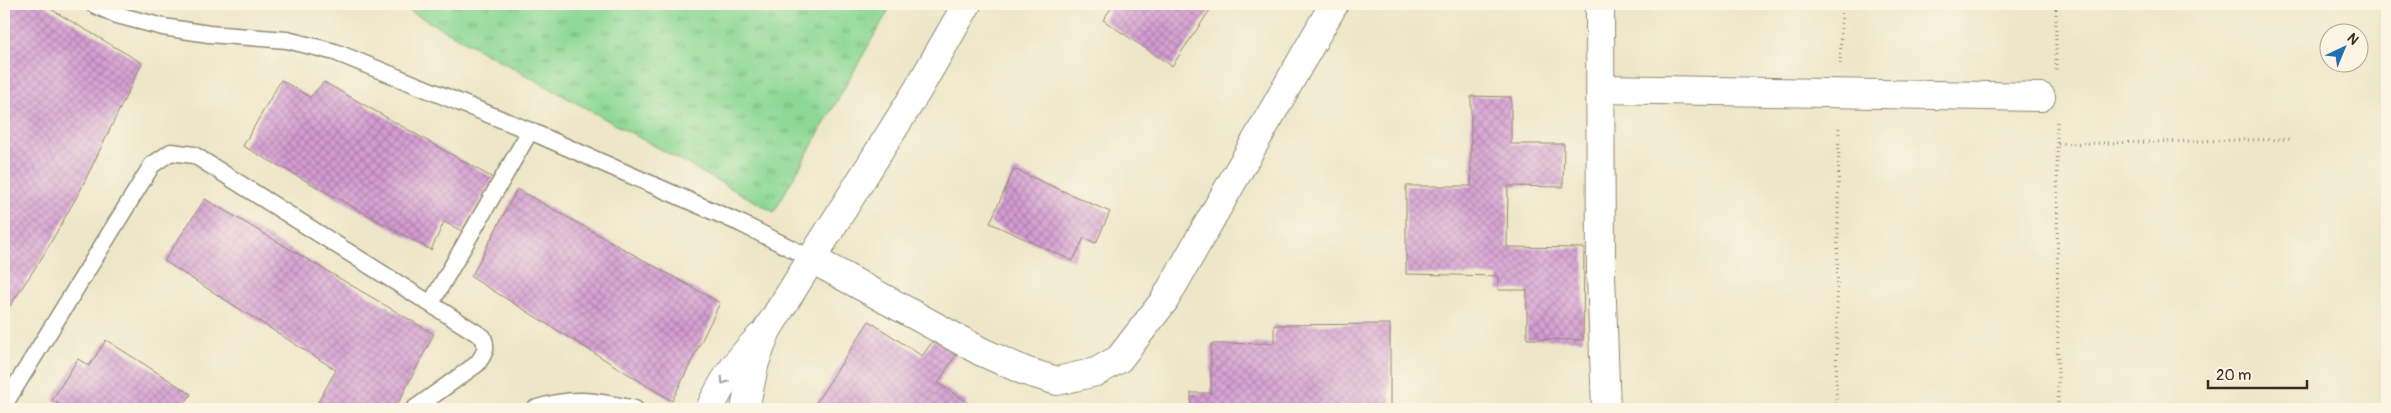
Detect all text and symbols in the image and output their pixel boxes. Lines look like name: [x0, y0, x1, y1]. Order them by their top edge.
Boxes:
north arrow: [2318, 22, 2368, 72]
text: N: [2343, 30, 2362, 48]
scale bar: [2208, 358, 2307, 390]
text: 20 m: [2216, 366, 2251, 385]
one-way arrow: [721, 375, 730, 384]

